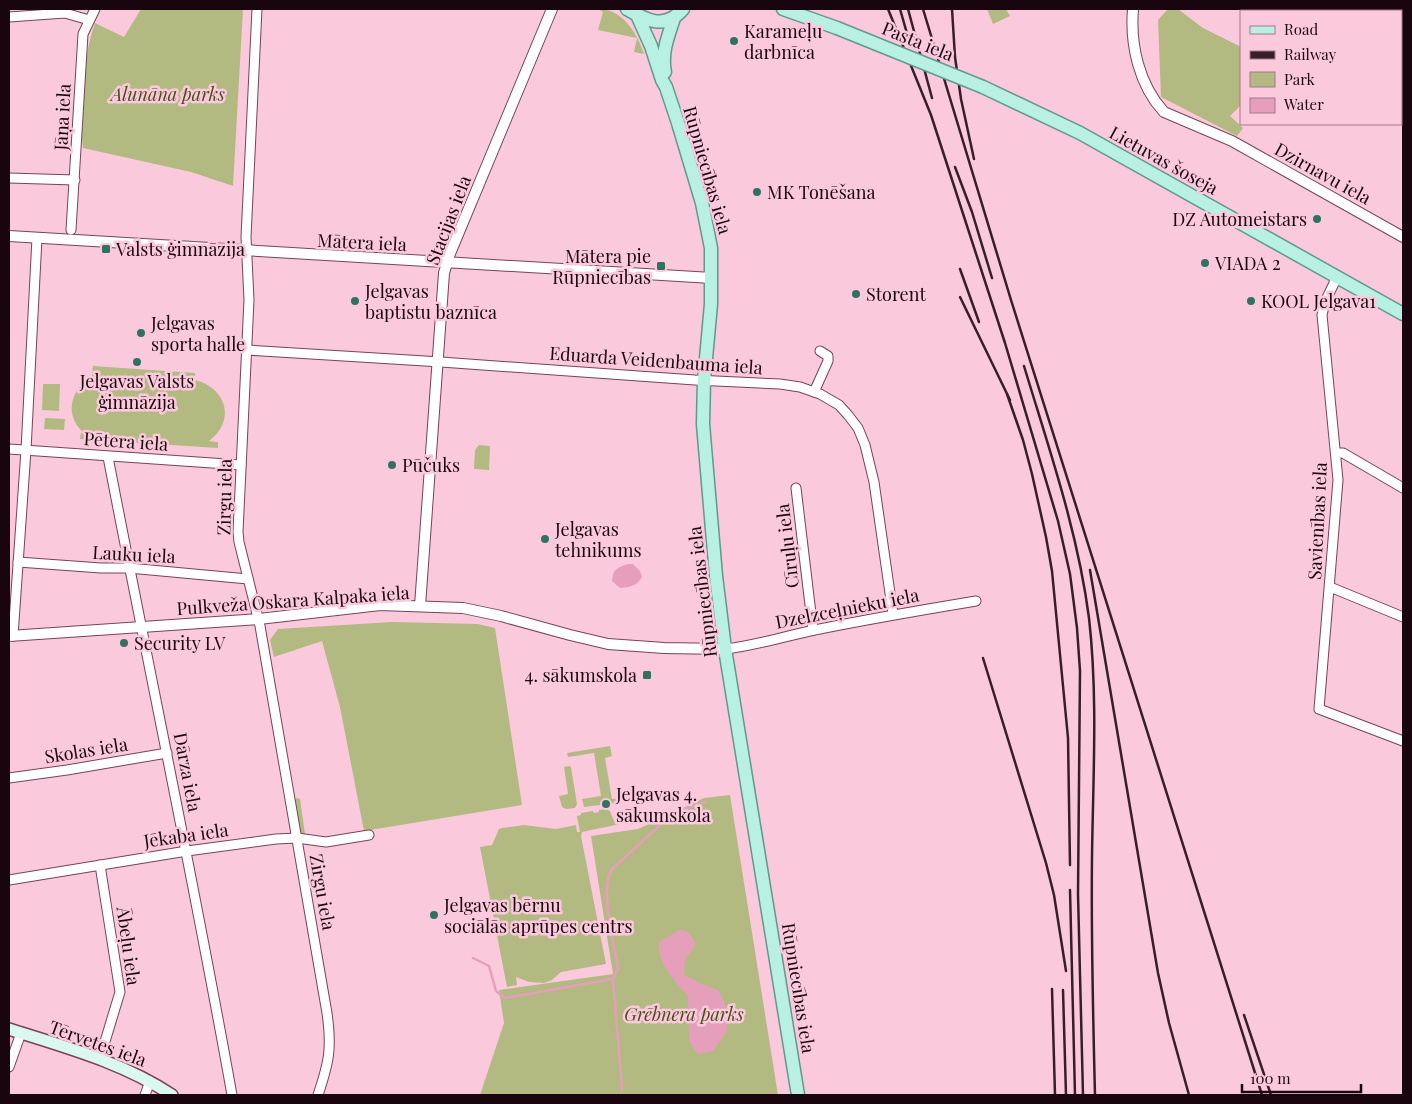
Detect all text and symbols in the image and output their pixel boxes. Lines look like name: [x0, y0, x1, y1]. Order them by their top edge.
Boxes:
legend: [1240, 10, 1402, 125]
street label: Pasta iela: [878, 16, 958, 66]
place label: Karameļu darbnīca: [744, 19, 823, 64]
text: Road: [1284, 19, 1318, 39]
marker: Karameļu darbnīca: [728, 35, 740, 47]
text: Railway: [1284, 44, 1337, 64]
text: Park: [1284, 69, 1316, 89]
park label: Alunāna parks: [109, 82, 225, 106]
street label: Jāņa iela: [48, 83, 76, 152]
text: Water: [1283, 94, 1324, 114]
street label: Rūpniecības iela: [678, 103, 738, 237]
street label: Lietuvas šoseja: [1105, 120, 1223, 200]
street label: Dzirnavu iela: [1271, 137, 1376, 209]
street label: Stacijas iela: [420, 172, 476, 268]
place label: MK Tonēšana: [767, 180, 875, 204]
marker: MK Tonēšana: [751, 186, 763, 198]
place label: DZ Automeistars: [1172, 207, 1307, 231]
marker: DZ Automeistars: [1311, 213, 1323, 225]
street label: Mātera iela: [317, 228, 407, 256]
place label: Valsts ģimnāzija: [115, 237, 245, 261]
marker: Valsts ģimnāzija: [100, 243, 112, 255]
place label: Mātera pie Rūpniecības: [552, 244, 651, 289]
place label: VIADA 2: [1214, 251, 1281, 275]
marker: VIADA 2: [1199, 257, 1211, 269]
marker: Mātera pie Rūpniecības: [655, 260, 667, 272]
place label: Jelgavas baptistu baznīca: [364, 279, 497, 324]
place label: Storent: [866, 282, 926, 306]
marker: Storent: [850, 288, 862, 300]
place label: KOOL Jelgava1: [1261, 289, 1376, 313]
marker: Jelgavas baptistu baznīca: [349, 295, 361, 307]
marker: KOOL Jelgava1: [1245, 295, 1257, 307]
place label: Jelgavas sporta halle: [150, 311, 245, 356]
marker: Jelgavas sporta halle: [135, 327, 147, 339]
street label: Eduarda Veidenbauma iela: [549, 341, 763, 379]
marker: Jelgavas Valsts ģimnāzija: [131, 356, 143, 368]
place label: Jelgavas Valsts ģimnāzija: [79, 369, 194, 414]
street label: Pētera iela: [83, 426, 169, 456]
place label: Pūčuks: [402, 453, 460, 477]
street label: Zirgu iela: [211, 458, 237, 536]
marker: Pūčuks: [386, 459, 398, 471]
street label: Savienības iela: [1302, 461, 1332, 581]
street label: Cīruļu iela: [770, 502, 804, 590]
place label: Jelgavas tehnikums: [554, 517, 641, 562]
street label: Rūpniecības iela: [682, 525, 722, 659]
marker: Jelgavas tehnikums: [539, 533, 551, 545]
street label: Lauku iela: [92, 540, 176, 568]
street label: Pulkveža Oskara Kalpaka iela: [176, 580, 410, 620]
street label: Dzelzceļnieku iela: [773, 582, 921, 634]
place label: Security LV: [134, 631, 226, 655]
marker: Security LV: [118, 637, 130, 649]
place label: 4. sākumskola: [525, 663, 637, 687]
marker: 4. sākumskola: [641, 669, 653, 681]
street label: Dārza iela: [169, 730, 207, 814]
street label: Skolas iela: [43, 732, 129, 768]
place label: Jelgavas 4. sākumskola: [615, 782, 711, 827]
marker: Jelgavas 4. sākumskola: [600, 798, 612, 810]
street label: Jēkaba iela: [141, 817, 230, 853]
street label: Zirgu iela: [305, 852, 342, 932]
place label: Jelgavas bērnu sociālās aprūpes centrs: [443, 893, 633, 938]
street label: Ābeļu iela: [111, 904, 146, 987]
marker: Jelgavas bērnu sociālās aprūpes centrs: [428, 909, 440, 921]
street label: Rūpniecības iela: [777, 921, 821, 1055]
park label: Grēbnera parks: [624, 1002, 744, 1026]
street label: Tērvetes iela: [46, 1014, 150, 1072]
scale bar: [1242, 1062, 1361, 1094]
text: 100 m: [1250, 1068, 1291, 1088]

